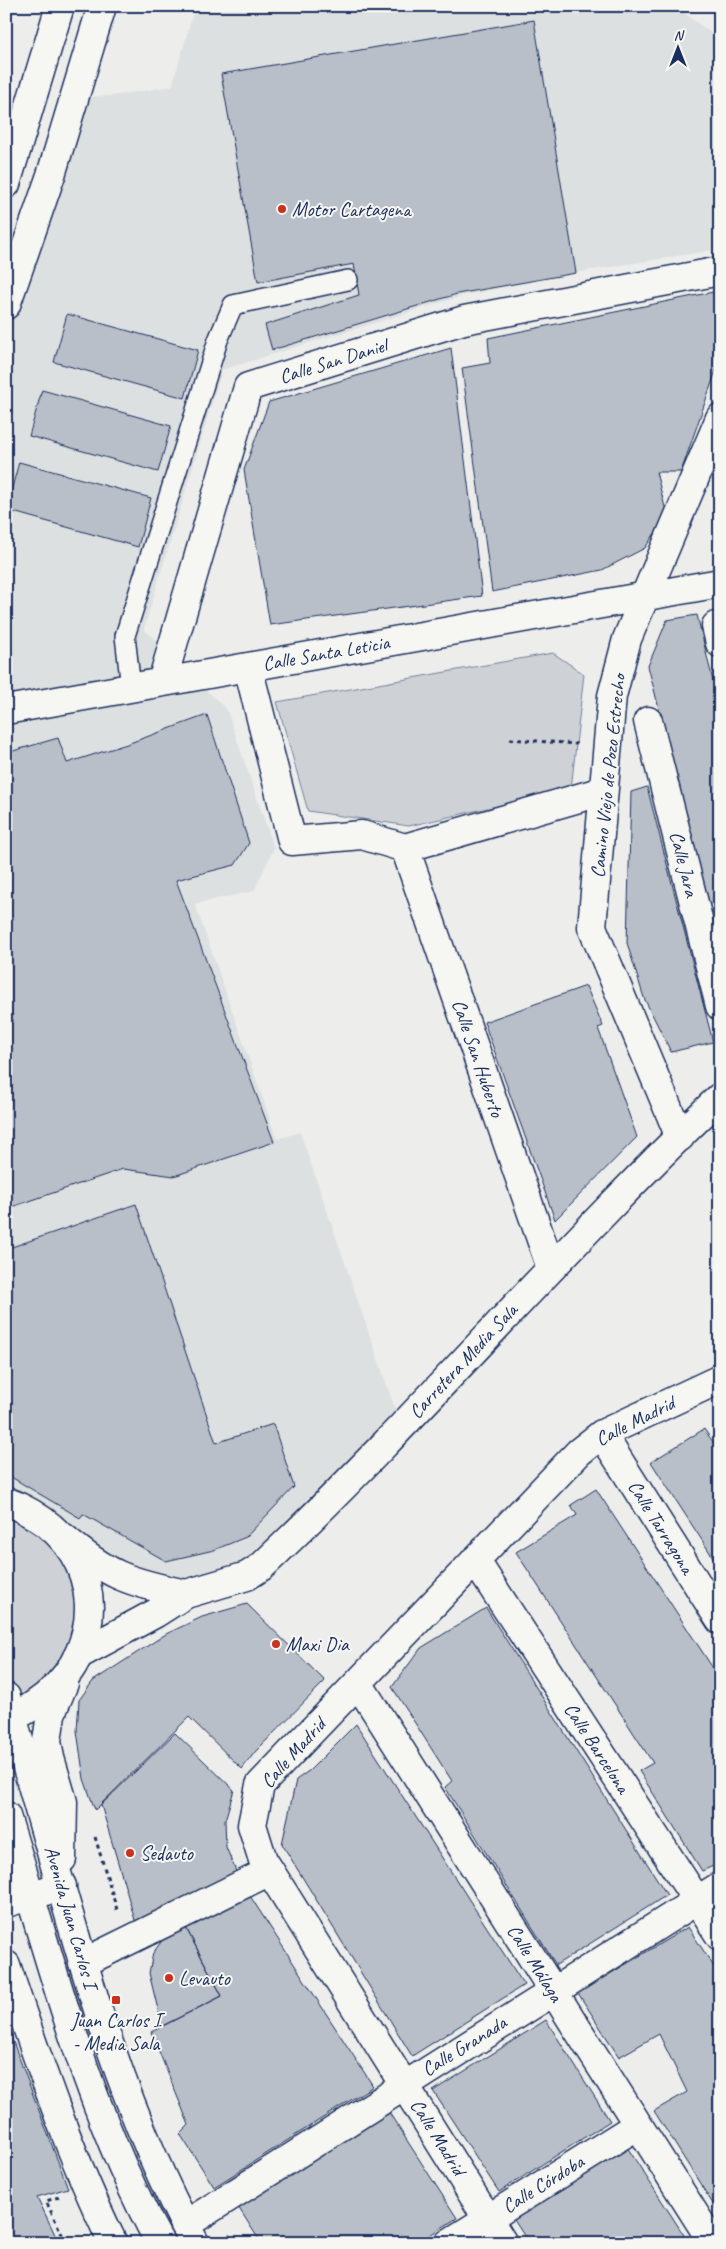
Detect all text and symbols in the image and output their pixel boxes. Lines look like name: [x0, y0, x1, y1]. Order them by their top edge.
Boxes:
north arrow: [654, 22, 704, 72]
text: N: [674, 27, 685, 44]
place label: Motor Cartagena: [292, 197, 412, 222]
marker: Motor Cartagena: [276, 203, 288, 215]
street label: Calle San Daniel: [276, 332, 393, 389]
street label: Calle Santa Leticia: [261, 629, 393, 676]
street label: Camino Viejo de Pozo Estrecho: [585, 671, 631, 879]
street label: Calle Jara: [664, 829, 704, 901]
street label: Calle San Huberto: [446, 996, 510, 1121]
street label: Carretera Media Sala: [403, 1297, 524, 1424]
street label: Calle Madrid: [591, 1389, 682, 1452]
street label: Calle Tarragona: [622, 1475, 701, 1580]
place label: Maxi Dia: [286, 1632, 350, 1657]
marker: Maxi Dia: [270, 1638, 282, 1650]
street label: Calle Barcelona: [558, 1698, 637, 1800]
street label: Calle Madrid: [255, 1710, 333, 1793]
place label: Sedauto: [140, 1841, 194, 1866]
street label: Avenida Juan Carlos I: [39, 1843, 105, 1996]
marker: Sedauto: [124, 1847, 136, 1859]
street label: Calle Málaga: [501, 1920, 570, 2008]
place label: Levauto: [179, 1966, 231, 1991]
marker: Levauto: [163, 1972, 175, 1984]
marker: Juan Carlos I - Media Sala: [110, 1994, 122, 2006]
place label: Juan Carlos I - Media Sala: [70, 2008, 166, 2056]
street label: Calle Granada: [417, 2009, 513, 2082]
street label: Calle Madrid: [405, 2094, 473, 2183]
street label: Calle Córdoba: [497, 2148, 590, 2219]

